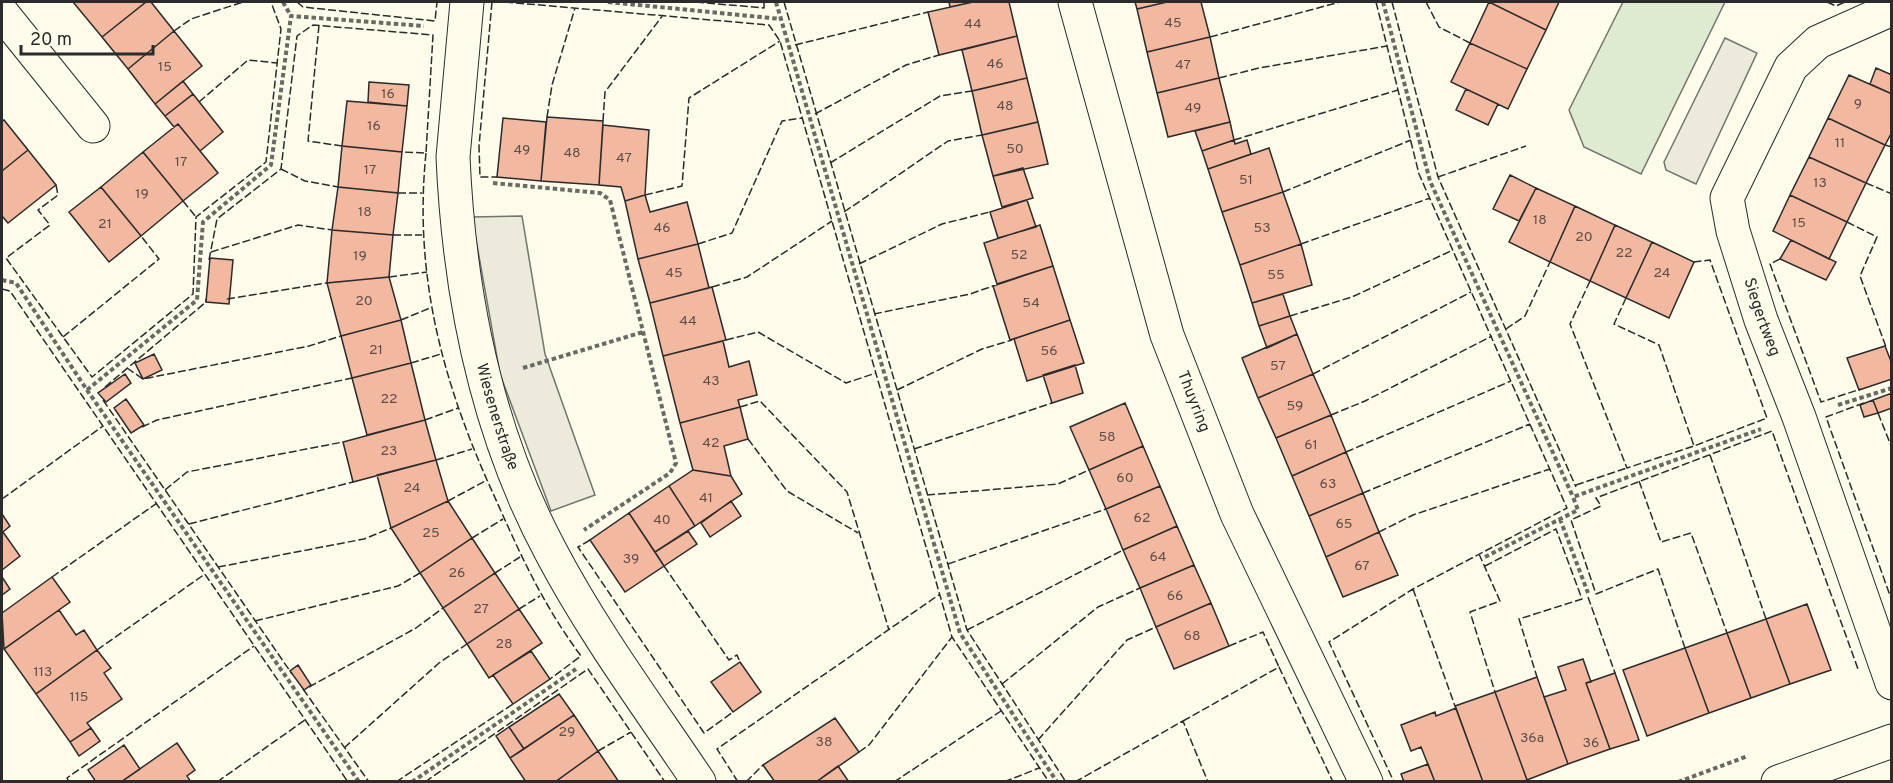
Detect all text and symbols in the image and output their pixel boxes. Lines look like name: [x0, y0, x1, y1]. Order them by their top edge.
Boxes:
house number: 45: [1164, 15, 1182, 32]
house number: 44: [964, 16, 982, 33]
scale bar: [21, 18, 153, 56]
text: 20 m: [30, 29, 72, 52]
house number: 46: [986, 56, 1004, 73]
house number: 47: [1175, 57, 1191, 74]
house number: 15: [158, 59, 172, 76]
house number: 16: [381, 86, 395, 103]
house number: 9: [1854, 96, 1862, 113]
house number: 48: [996, 98, 1014, 115]
house number: 49: [1185, 100, 1201, 117]
house number: 16: [367, 118, 381, 135]
house number: 11: [1835, 135, 1845, 152]
house number: 50: [1006, 141, 1024, 158]
house number: 49: [514, 142, 530, 159]
house number: 48: [563, 145, 581, 162]
house number: 47: [616, 150, 632, 167]
house number: 17: [175, 154, 187, 171]
house number: 17: [364, 162, 376, 179]
house number: 51: [1239, 172, 1253, 189]
house number: 13: [1813, 175, 1827, 192]
house number: 19: [135, 186, 149, 203]
house number: 18: [358, 204, 372, 221]
house number: 18: [1533, 212, 1547, 229]
house number: 15: [1792, 215, 1806, 232]
house number: 21: [98, 216, 112, 233]
house number: 46: [653, 220, 671, 237]
house number: 53: [1253, 220, 1271, 237]
house number: 20: [1575, 229, 1593, 246]
house number: 22: [1615, 245, 1633, 262]
house number: 52: [1010, 247, 1028, 264]
house number: 19: [353, 248, 367, 265]
house number: 45: [665, 265, 683, 282]
house number: 24: [1653, 265, 1671, 282]
house number: 55: [1267, 267, 1285, 284]
street label: Siegertweg: [1738, 276, 1784, 359]
house number: 20: [355, 293, 373, 310]
house number: 54: [1022, 295, 1040, 312]
house number: 44: [679, 313, 697, 330]
house number: 21: [369, 342, 383, 359]
house number: 56: [1040, 343, 1058, 360]
house number: 57: [1270, 358, 1286, 375]
street label: Wiesenerstraße: [471, 361, 523, 473]
street label: Thuyring: [1172, 368, 1214, 435]
house number: 43: [702, 373, 720, 390]
house number: 22: [380, 391, 398, 408]
house number: 59: [1287, 398, 1303, 415]
house number: 58: [1098, 429, 1116, 446]
house number: 42: [702, 435, 720, 452]
house number: 61: [1304, 437, 1318, 454]
house number: 23: [381, 443, 398, 460]
house number: 60: [1116, 470, 1134, 487]
house number: 63: [1320, 476, 1336, 493]
house number: 24: [403, 480, 421, 497]
house number: 41: [699, 490, 713, 507]
house number: 62: [1134, 510, 1150, 527]
house number: 40: [653, 512, 671, 529]
house number: 65: [1335, 516, 1353, 533]
house number: 25: [422, 525, 440, 542]
house number: 64: [1149, 549, 1167, 566]
house number: 39: [623, 551, 639, 568]
house number: 67: [1354, 558, 1370, 575]
house number: 26: [449, 565, 465, 582]
house number: 66: [1167, 588, 1183, 605]
house number: 27: [473, 601, 489, 618]
house number: 68: [1184, 628, 1200, 645]
house number: 28: [495, 636, 513, 653]
house number: 113: [34, 664, 52, 681]
house number: 115: [69, 689, 89, 706]
house number: 29: [559, 724, 575, 741]
house number: 36a: [1520, 730, 1544, 747]
house number: 38: [816, 734, 832, 751]
house number: 36: [1583, 735, 1599, 752]

